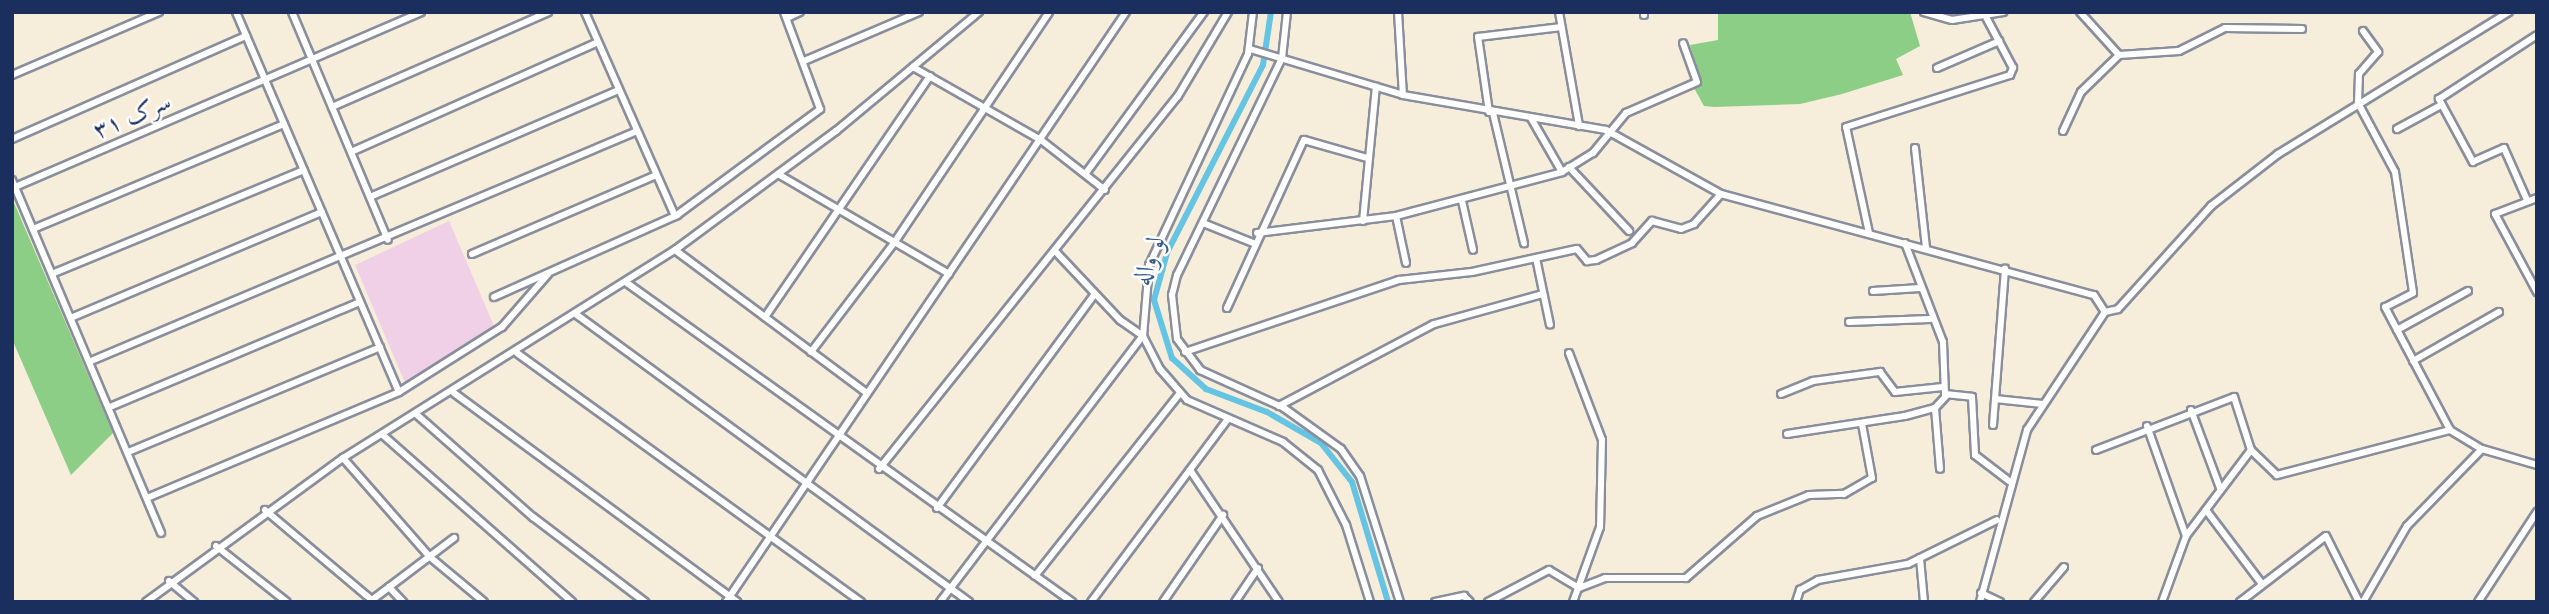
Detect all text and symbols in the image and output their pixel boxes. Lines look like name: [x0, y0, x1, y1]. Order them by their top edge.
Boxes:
street label: سرک ۳۱: [89, 87, 175, 145]
water label: لو واله: [1126, 231, 1172, 289]

